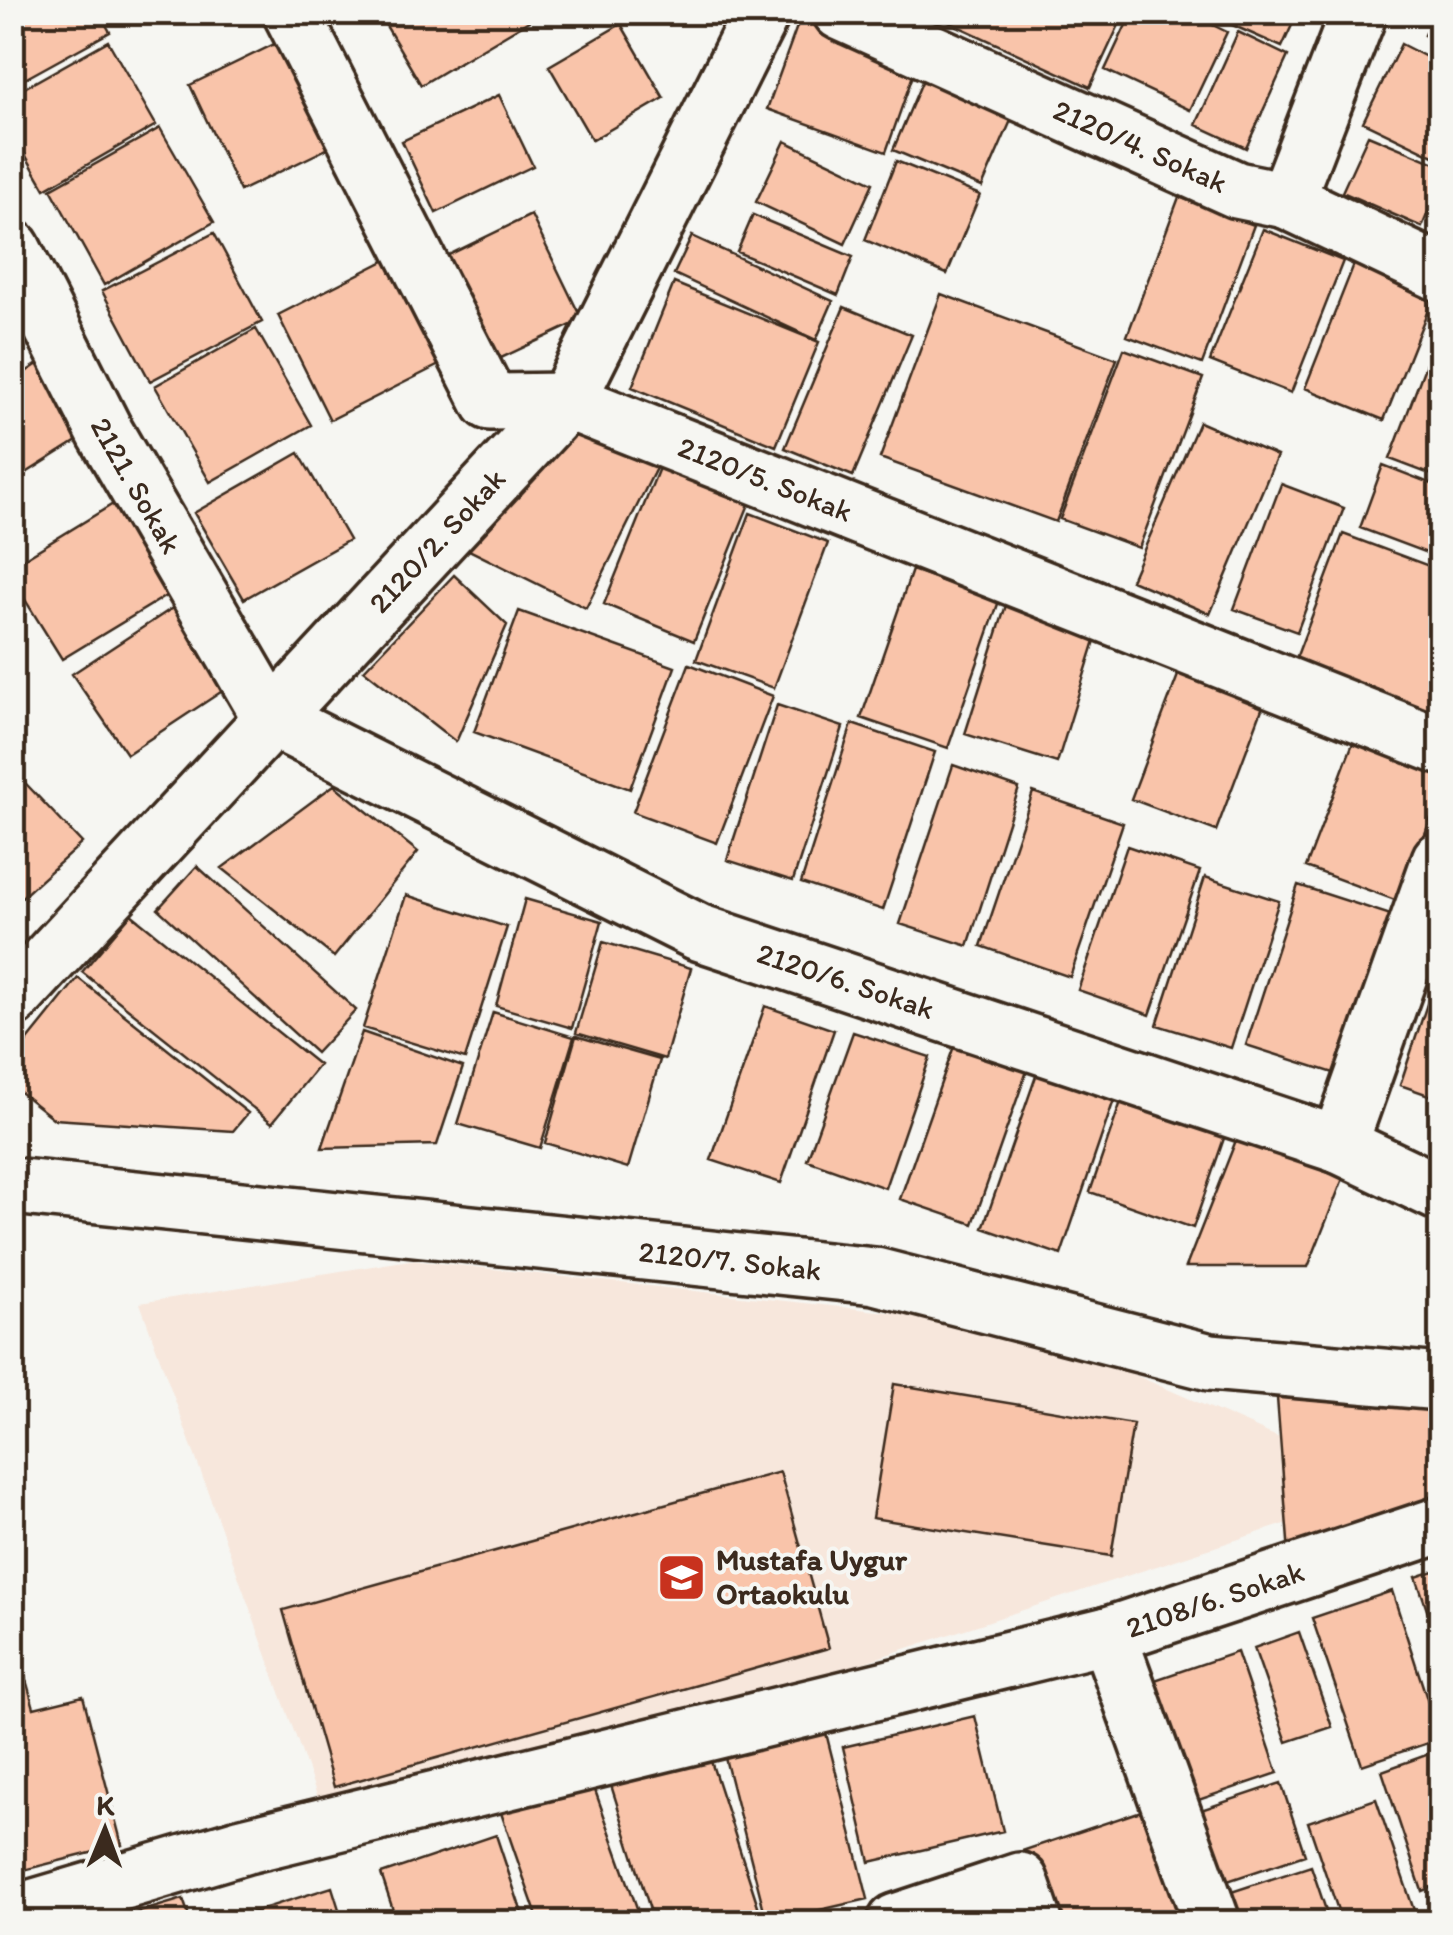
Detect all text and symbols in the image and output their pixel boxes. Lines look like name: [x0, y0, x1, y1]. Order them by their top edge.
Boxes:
street label: 2120/4. Sokak: [1048, 91, 1233, 201]
street label: 2121. Sokak: [83, 411, 190, 560]
street label: 2120/5. Sokak: [673, 428, 858, 530]
street label: 2120/2. Sokak: [361, 460, 513, 621]
street label: 2120/6. Sokak: [752, 934, 939, 1027]
street label: 2120/7. Sokak: [637, 1232, 823, 1288]
place label: Mustafa Uygur Ortaokulu: [716, 1541, 908, 1612]
school or university icon: Mustafa Uygur Ortaokulu: [655, 1551, 707, 1603]
street label: 2108/6. Sokak: [1121, 1552, 1309, 1646]
north arrow: [55, 1780, 155, 1880]
text: K: [96, 1788, 116, 1822]

